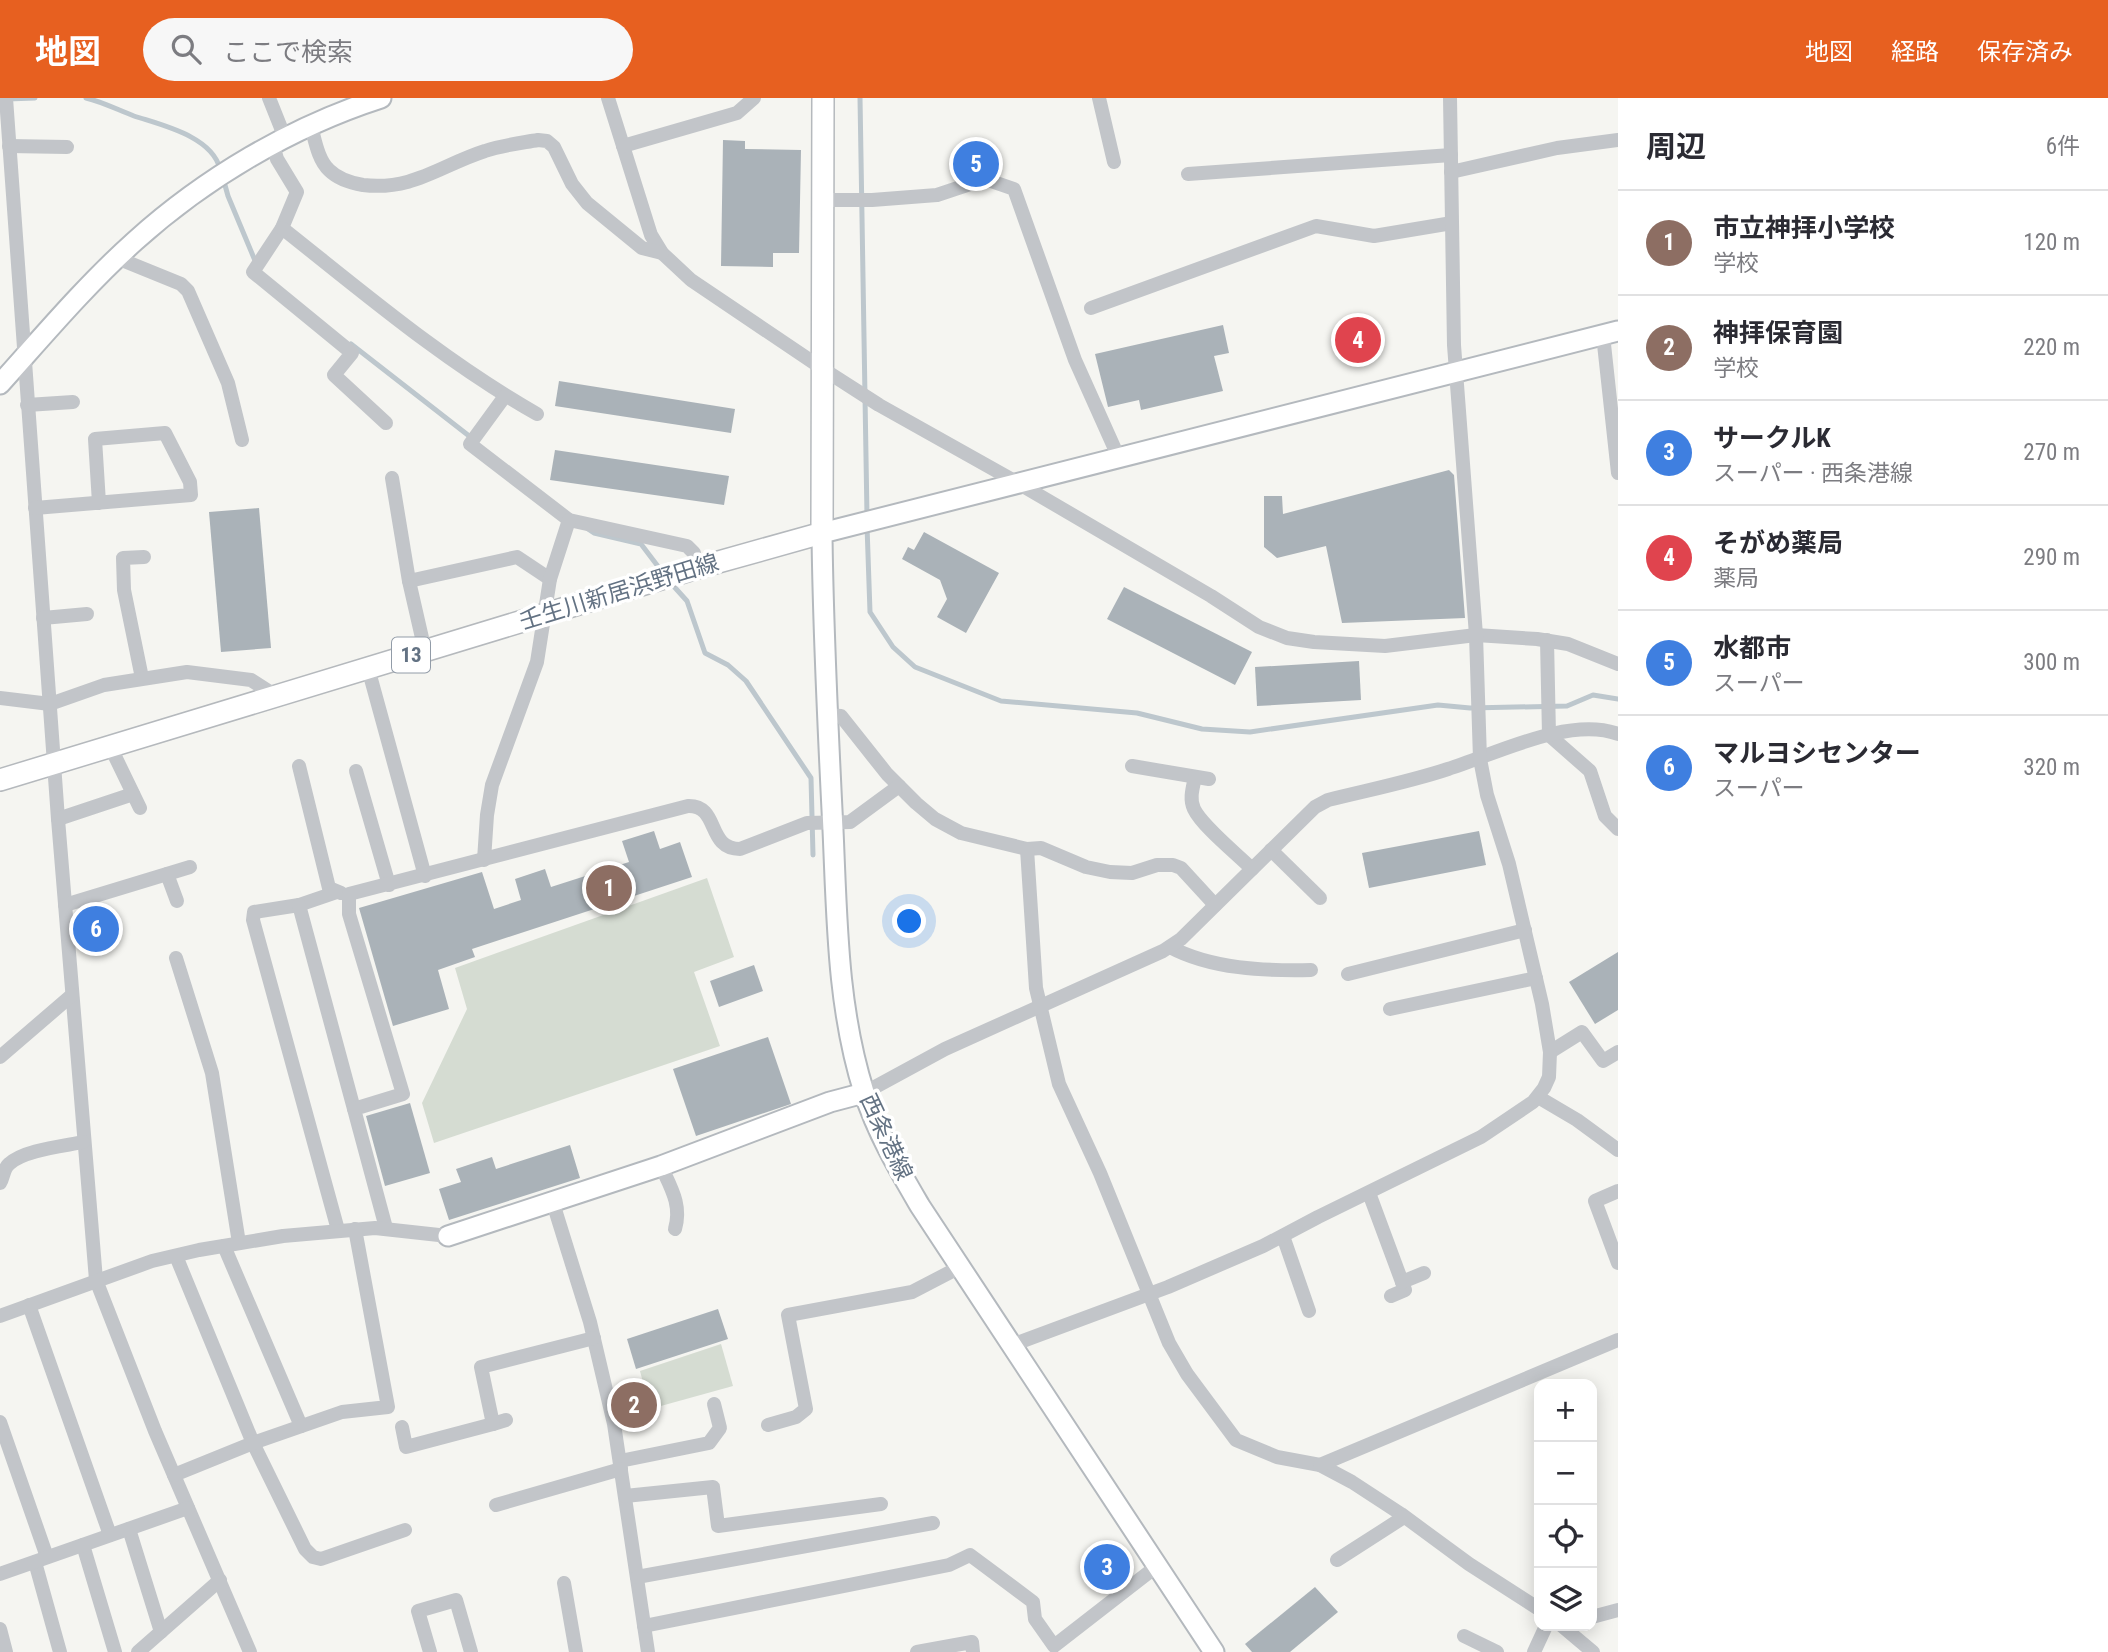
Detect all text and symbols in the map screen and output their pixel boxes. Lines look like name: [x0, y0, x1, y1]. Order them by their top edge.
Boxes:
search box: [143, 18, 633, 81]
icon: search: [167, 30, 205, 68]
text: 地図: [35, 32, 101, 71]
text: ここで検索: [223, 37, 353, 67]
text: 地図: [1805, 38, 1853, 66]
text: 経路: [1891, 38, 1939, 66]
text: 保存済み: [1977, 38, 2073, 66]
text: 周辺: [1646, 129, 1706, 164]
text: 6件: [2046, 133, 2080, 160]
pin: 5: [953, 138, 999, 190]
text: 市立神拝小学校: [1713, 213, 1895, 243]
text: 1: [1663, 229, 1675, 256]
text: 120 m: [2023, 229, 2080, 256]
text: 学校: [1713, 250, 1759, 277]
pin: 4: [1335, 314, 1381, 366]
text: 神拝保育園: [1713, 318, 1843, 348]
text: 2: [1663, 334, 1675, 361]
text: 220 m: [2023, 334, 2080, 361]
text: 学校: [1713, 355, 1759, 382]
text: サークルK: [1713, 423, 1831, 453]
text: 3: [1663, 439, 1675, 466]
text: 270 m: [2023, 439, 2080, 466]
text: スーパー · 西条港線: [1713, 460, 1913, 487]
text: そがめ薬局: [1713, 528, 1843, 558]
text: 4: [1663, 544, 1675, 571]
text: 290 m: [2023, 544, 2080, 571]
street label: 壬生川新居浜野田線: [516, 549, 722, 635]
text: 薬局: [1713, 565, 1759, 592]
text: 水都市: [1713, 633, 1791, 663]
road number: 13: [392, 638, 430, 672]
text: 5: [1663, 649, 1675, 676]
text: 300 m: [2023, 649, 2080, 676]
text: スーパー: [1713, 670, 1805, 697]
text: マルヨシセンター: [1713, 738, 1921, 768]
text: 6: [1663, 754, 1675, 781]
text: 320 m: [2023, 754, 2080, 781]
text: スーパー: [1713, 775, 1805, 802]
pin: 1: [586, 862, 632, 914]
pin: 6: [73, 903, 119, 955]
your location: [892, 904, 926, 938]
street label: 西条港線: [854, 1090, 918, 1184]
pin: 2: [611, 1379, 657, 1431]
map controls: [1534, 1379, 1597, 1631]
button: +: [1534, 1379, 1597, 1442]
button: −: [1534, 1442, 1597, 1505]
button: locate: [1534, 1505, 1597, 1568]
pin: 3: [1084, 1541, 1130, 1593]
button: layers: [1534, 1568, 1597, 1631]

